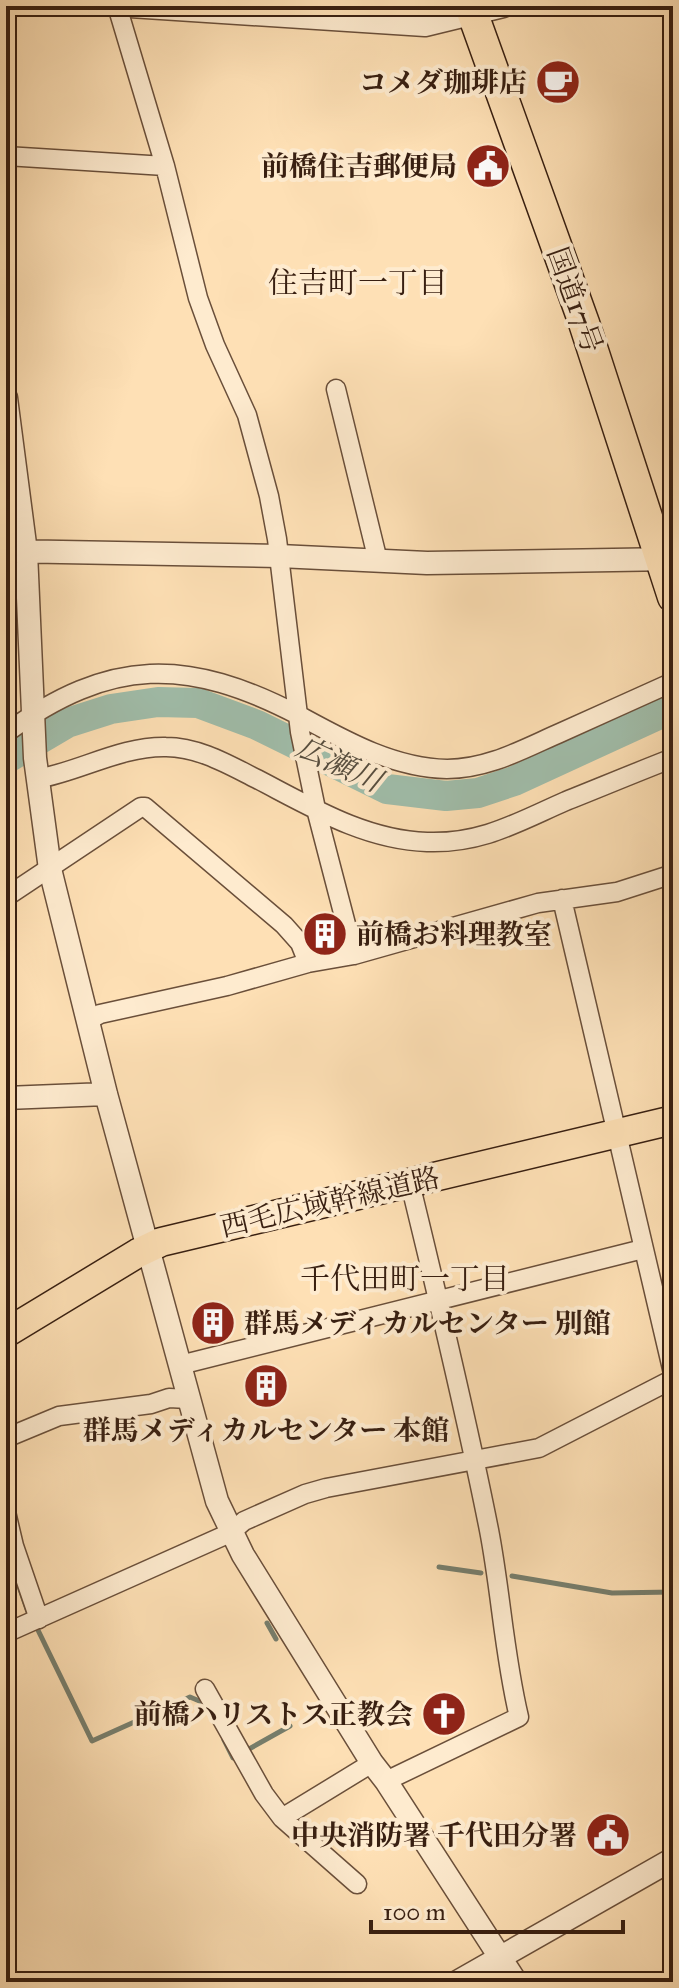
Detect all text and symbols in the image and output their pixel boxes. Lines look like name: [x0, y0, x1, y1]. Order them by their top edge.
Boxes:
cafe icon: コメダ珈琲店: [534, 58, 582, 106]
place label: コメダ珈琲店: [359, 65, 527, 100]
public building icon: 前橋住吉郵便局: [464, 142, 512, 190]
place label: 前橋住吉郵便局: [261, 149, 457, 184]
street label: 国道17号: [540, 242, 610, 358]
district label: 住吉町一丁目: [268, 265, 448, 301]
water label: 広瀬川: [291, 729, 390, 801]
building icon: 前橋お料理教室: [301, 910, 349, 958]
place label: 前橋お料理教室: [356, 917, 552, 952]
street label: 西毛広域幹線道路: [217, 1160, 443, 1244]
district label: 千代田町一丁目: [300, 1261, 510, 1297]
building icon: 群馬メディカルセンター 別館: [189, 1299, 237, 1347]
place label: 群馬メディカルセンター 別館: [244, 1306, 611, 1341]
building icon: 群馬メディカルセンター 本館: [242, 1362, 290, 1410]
place label: 群馬メディカルセンター 本館: [83, 1413, 449, 1448]
church icon: 前橋ハリストス正教会: [420, 1690, 468, 1738]
place label: 前橋ハリストス正教会: [134, 1697, 413, 1732]
public building icon: 中央消防署 千代田分署: [584, 1811, 632, 1859]
place label: 中央消防署 千代田分署: [291, 1818, 577, 1853]
scale bar: [371, 1884, 623, 1934]
text: 100 m: [383, 1897, 446, 1927]

